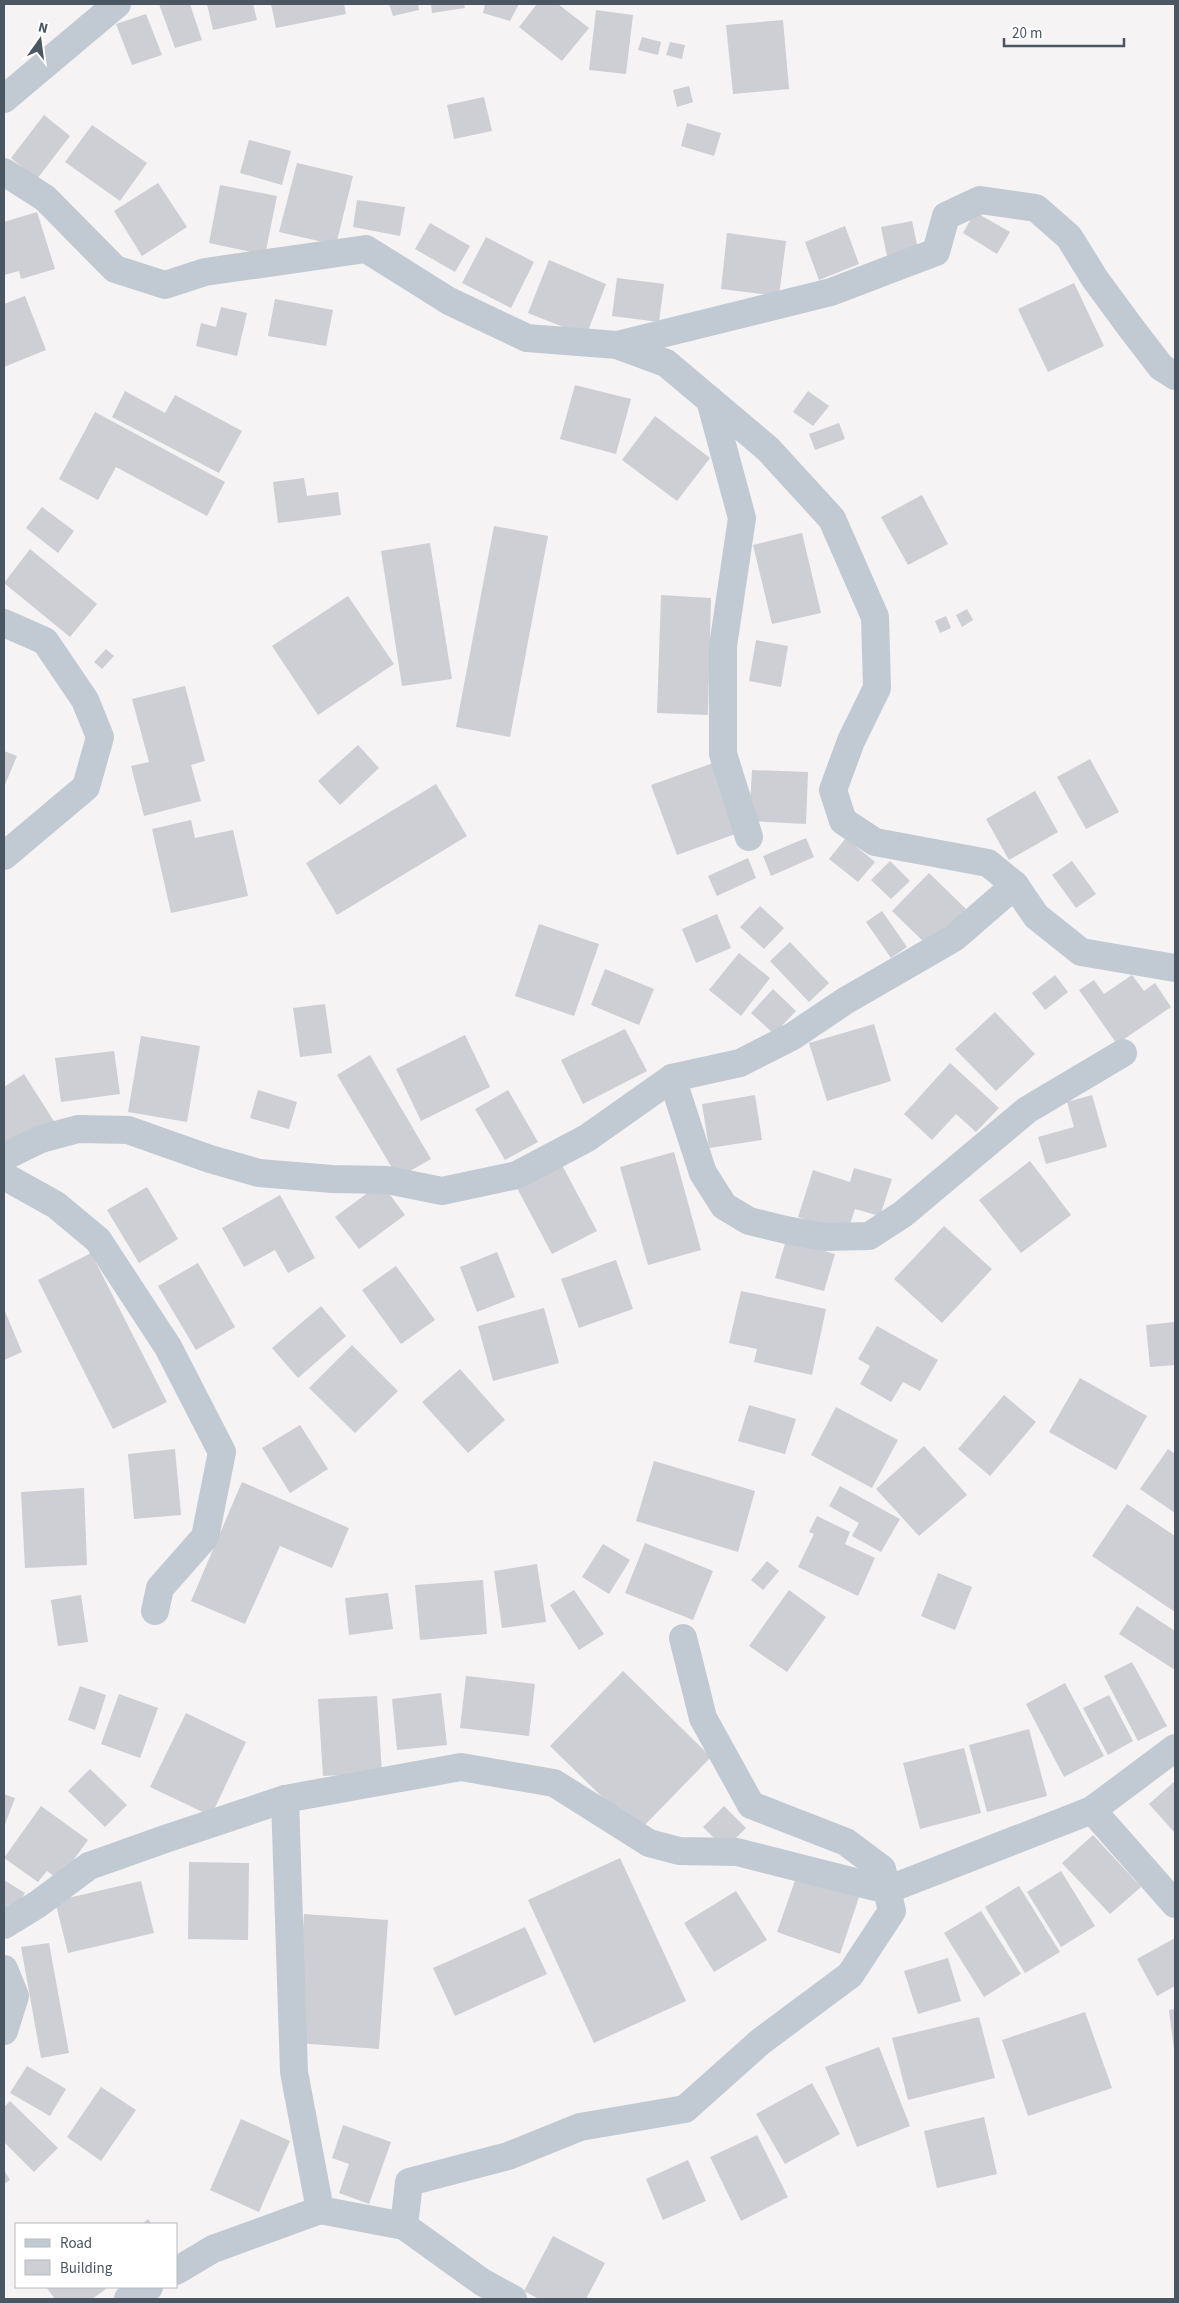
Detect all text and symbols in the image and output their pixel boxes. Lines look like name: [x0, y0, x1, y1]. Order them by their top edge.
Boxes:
north arrow: [15, 15, 65, 65]
scale bar: [1004, 15, 1124, 47]
text: N: [36, 18, 50, 39]
text: 20 m: [1012, 23, 1042, 44]
legend: [15, 2223, 178, 2288]
text: Road: [60, 2233, 92, 2254]
text: Building: [60, 2258, 113, 2279]

